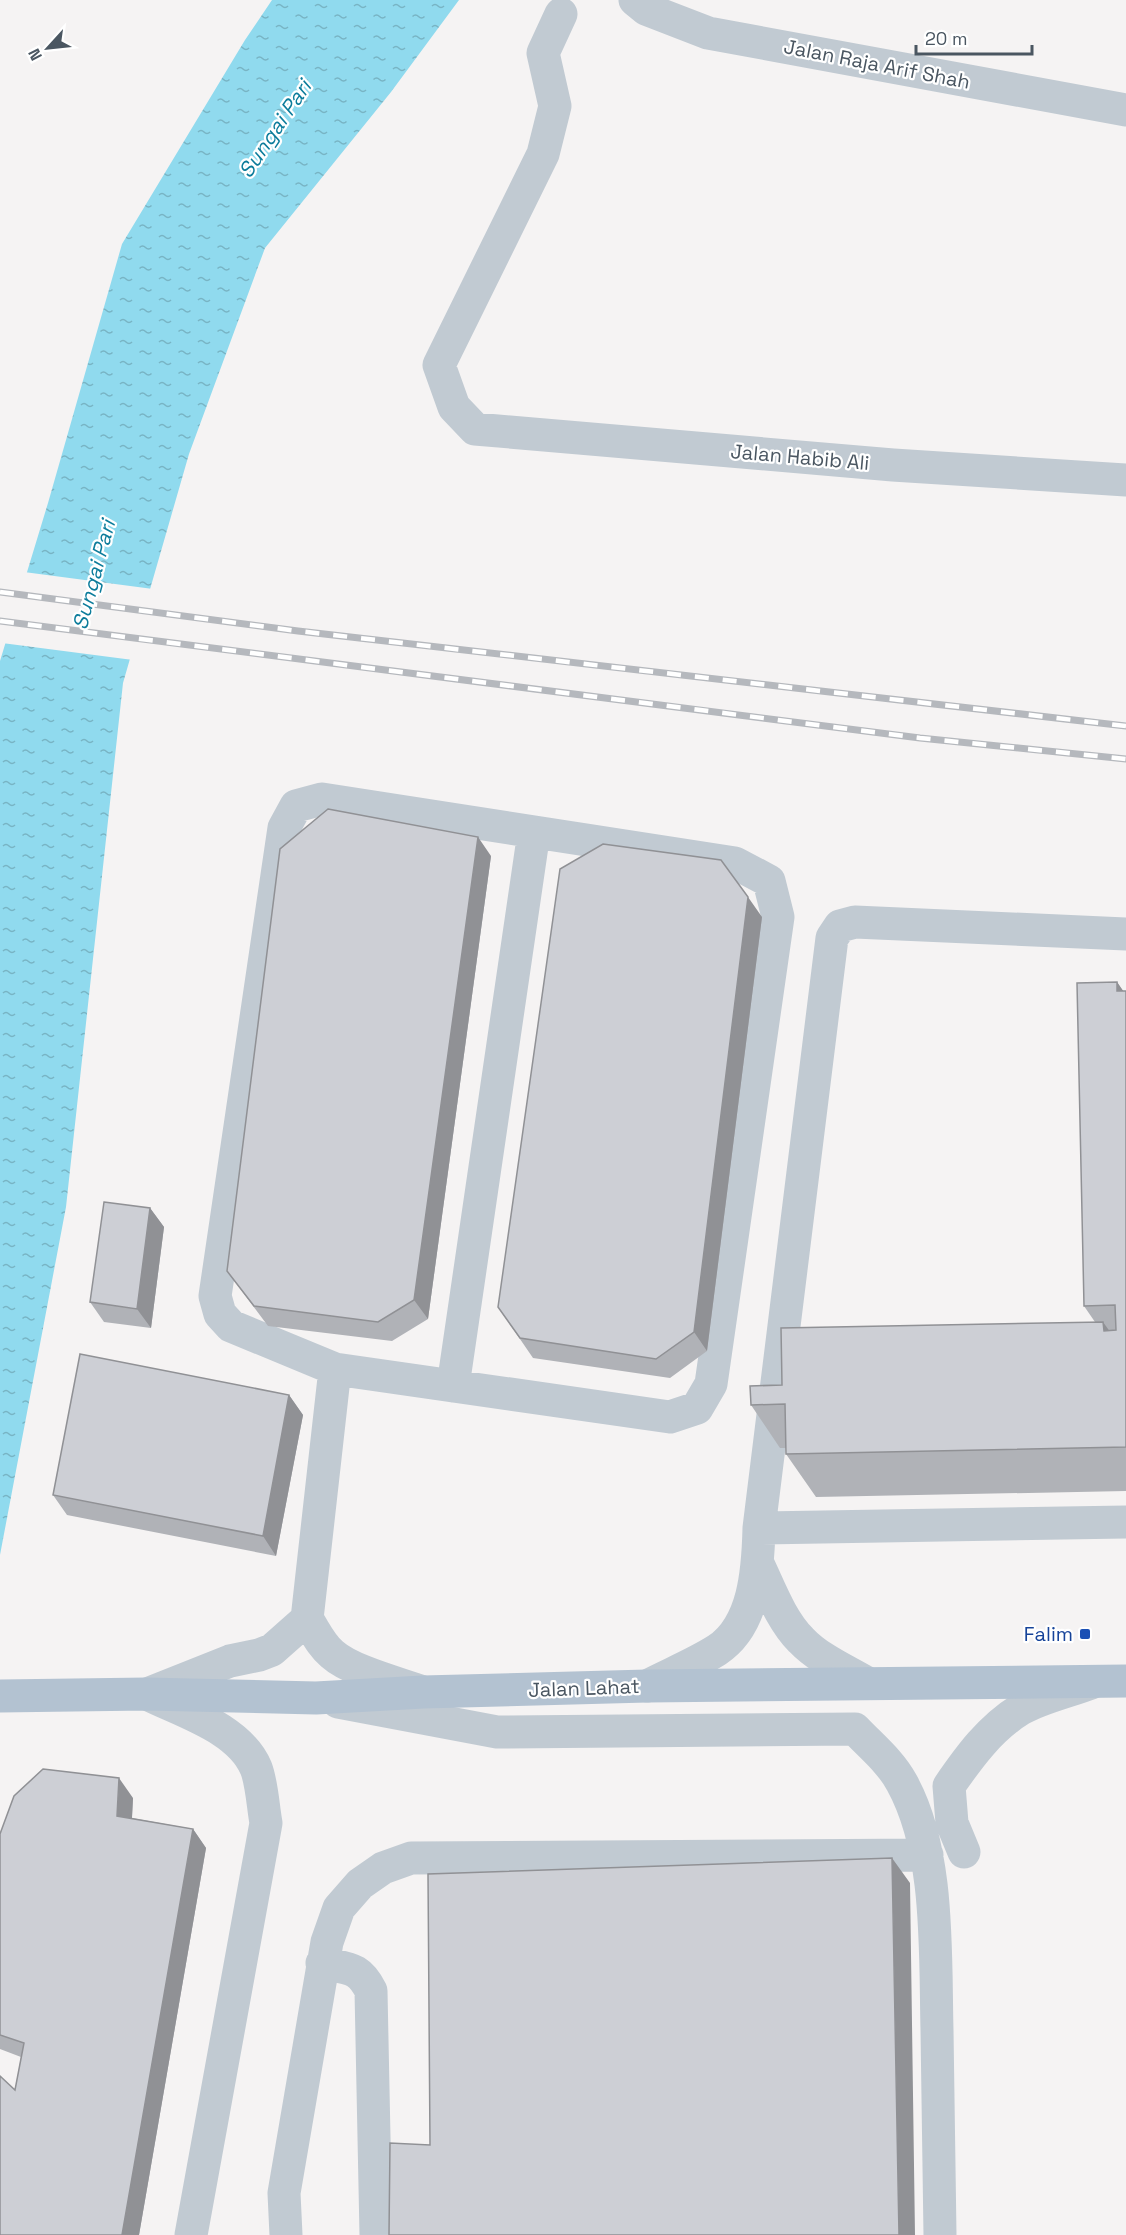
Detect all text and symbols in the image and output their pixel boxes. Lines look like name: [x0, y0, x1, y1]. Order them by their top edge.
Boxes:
north arrow: [18, 18, 78, 78]
scale bar: [916, 18, 1032, 56]
text: 20 m: [925, 27, 968, 50]
street label: Jalan Raja Arif Shah: [782, 33, 972, 95]
text: N: [23, 45, 47, 64]
water label: Sungai Pari: [232, 72, 319, 183]
street label: Jalan Habib Ali: [730, 438, 870, 476]
water label: Sungai Pari: [66, 514, 122, 633]
place label: Falim: [1024, 1621, 1073, 1647]
marker: Falim: [1078, 1627, 1092, 1641]
street label: Jalan Lahat: [528, 1673, 640, 1703]

